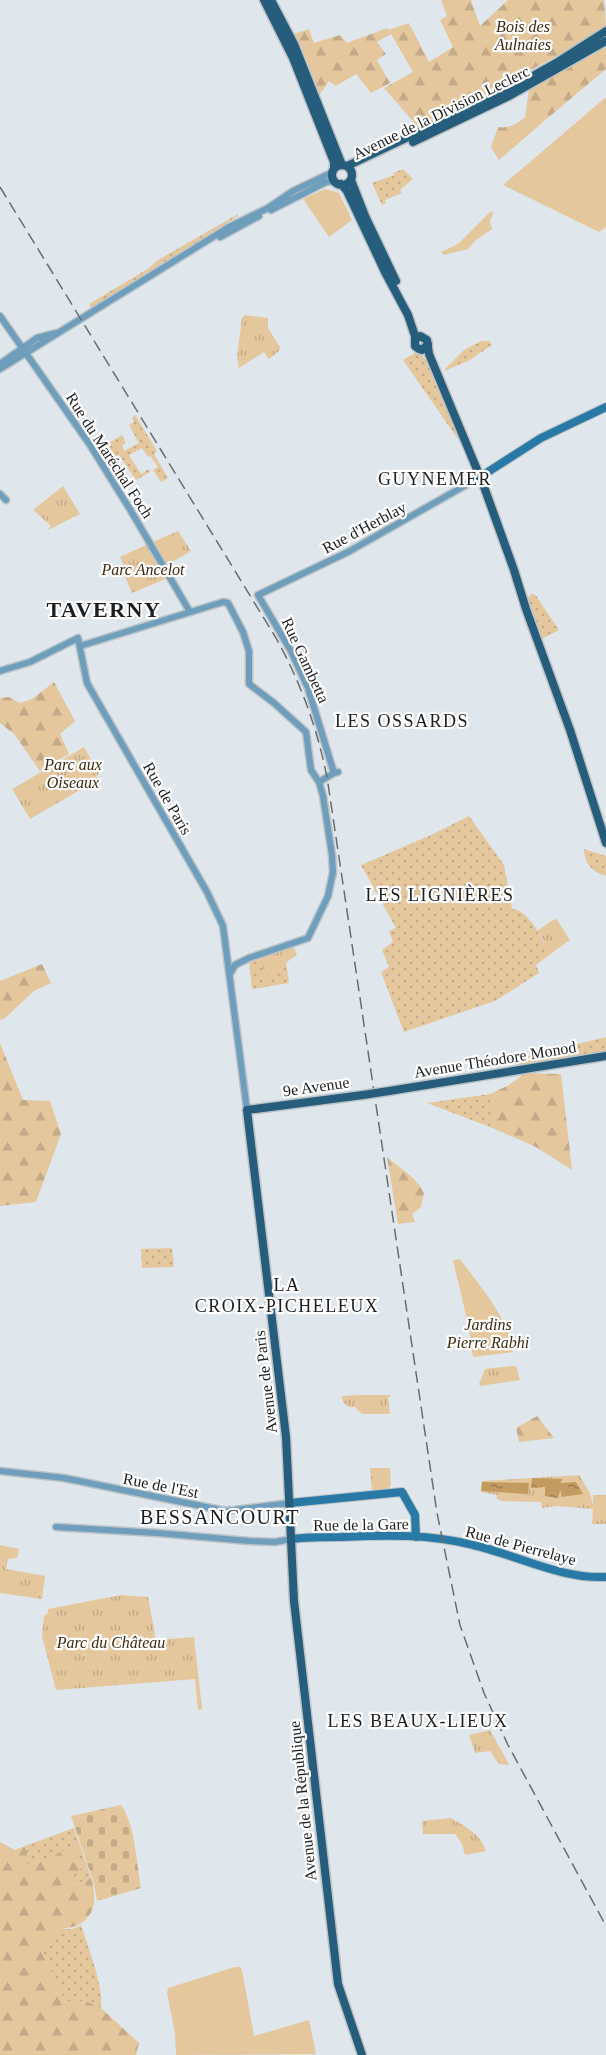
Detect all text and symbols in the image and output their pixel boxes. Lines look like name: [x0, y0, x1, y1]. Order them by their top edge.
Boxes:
park label: Bois des Aulnaies: [494, 18, 551, 53]
street label: Avenue de la Division Leclerc: [350, 62, 532, 163]
street label: Rue du Maréchal Foch: [63, 389, 157, 521]
district label: GUYNEMER: [378, 469, 492, 489]
street label: Rue d'Herblay: [320, 498, 409, 557]
park label: Parc Ancelot: [100, 561, 185, 578]
district label: TAVERNY: [47, 597, 161, 622]
street label: Rue Gambetta: [278, 615, 333, 705]
district label: LES OSSARDS: [335, 711, 469, 731]
park label: Parc aux Oiseaux: [43, 756, 102, 791]
street label: Rue de Paris: [140, 759, 195, 838]
district label: LES LIGNIÈRES: [366, 884, 515, 905]
street label: Avenue Théodore Monod: [413, 1038, 577, 1081]
street label: 9e Avenue: [282, 1073, 350, 1100]
district label: LA CROIX-PICHELEUX: [195, 1275, 379, 1316]
park label: Jardins Pierre Rabhi: [446, 1316, 529, 1351]
street label: Avenue de Paris: [251, 1329, 280, 1434]
street label: Rue de l'Est: [122, 1470, 201, 1501]
district label: BESSANCOURT: [140, 1506, 300, 1528]
street label: Rue de la Gare: [313, 1515, 409, 1534]
street label: Rue de Pierrelaye: [463, 1523, 578, 1569]
park label: Parc du Château: [56, 1634, 165, 1651]
district label: LES BEAUX-LIEUX: [328, 1711, 508, 1731]
street label: Avenue de la République: [286, 1720, 320, 1882]

